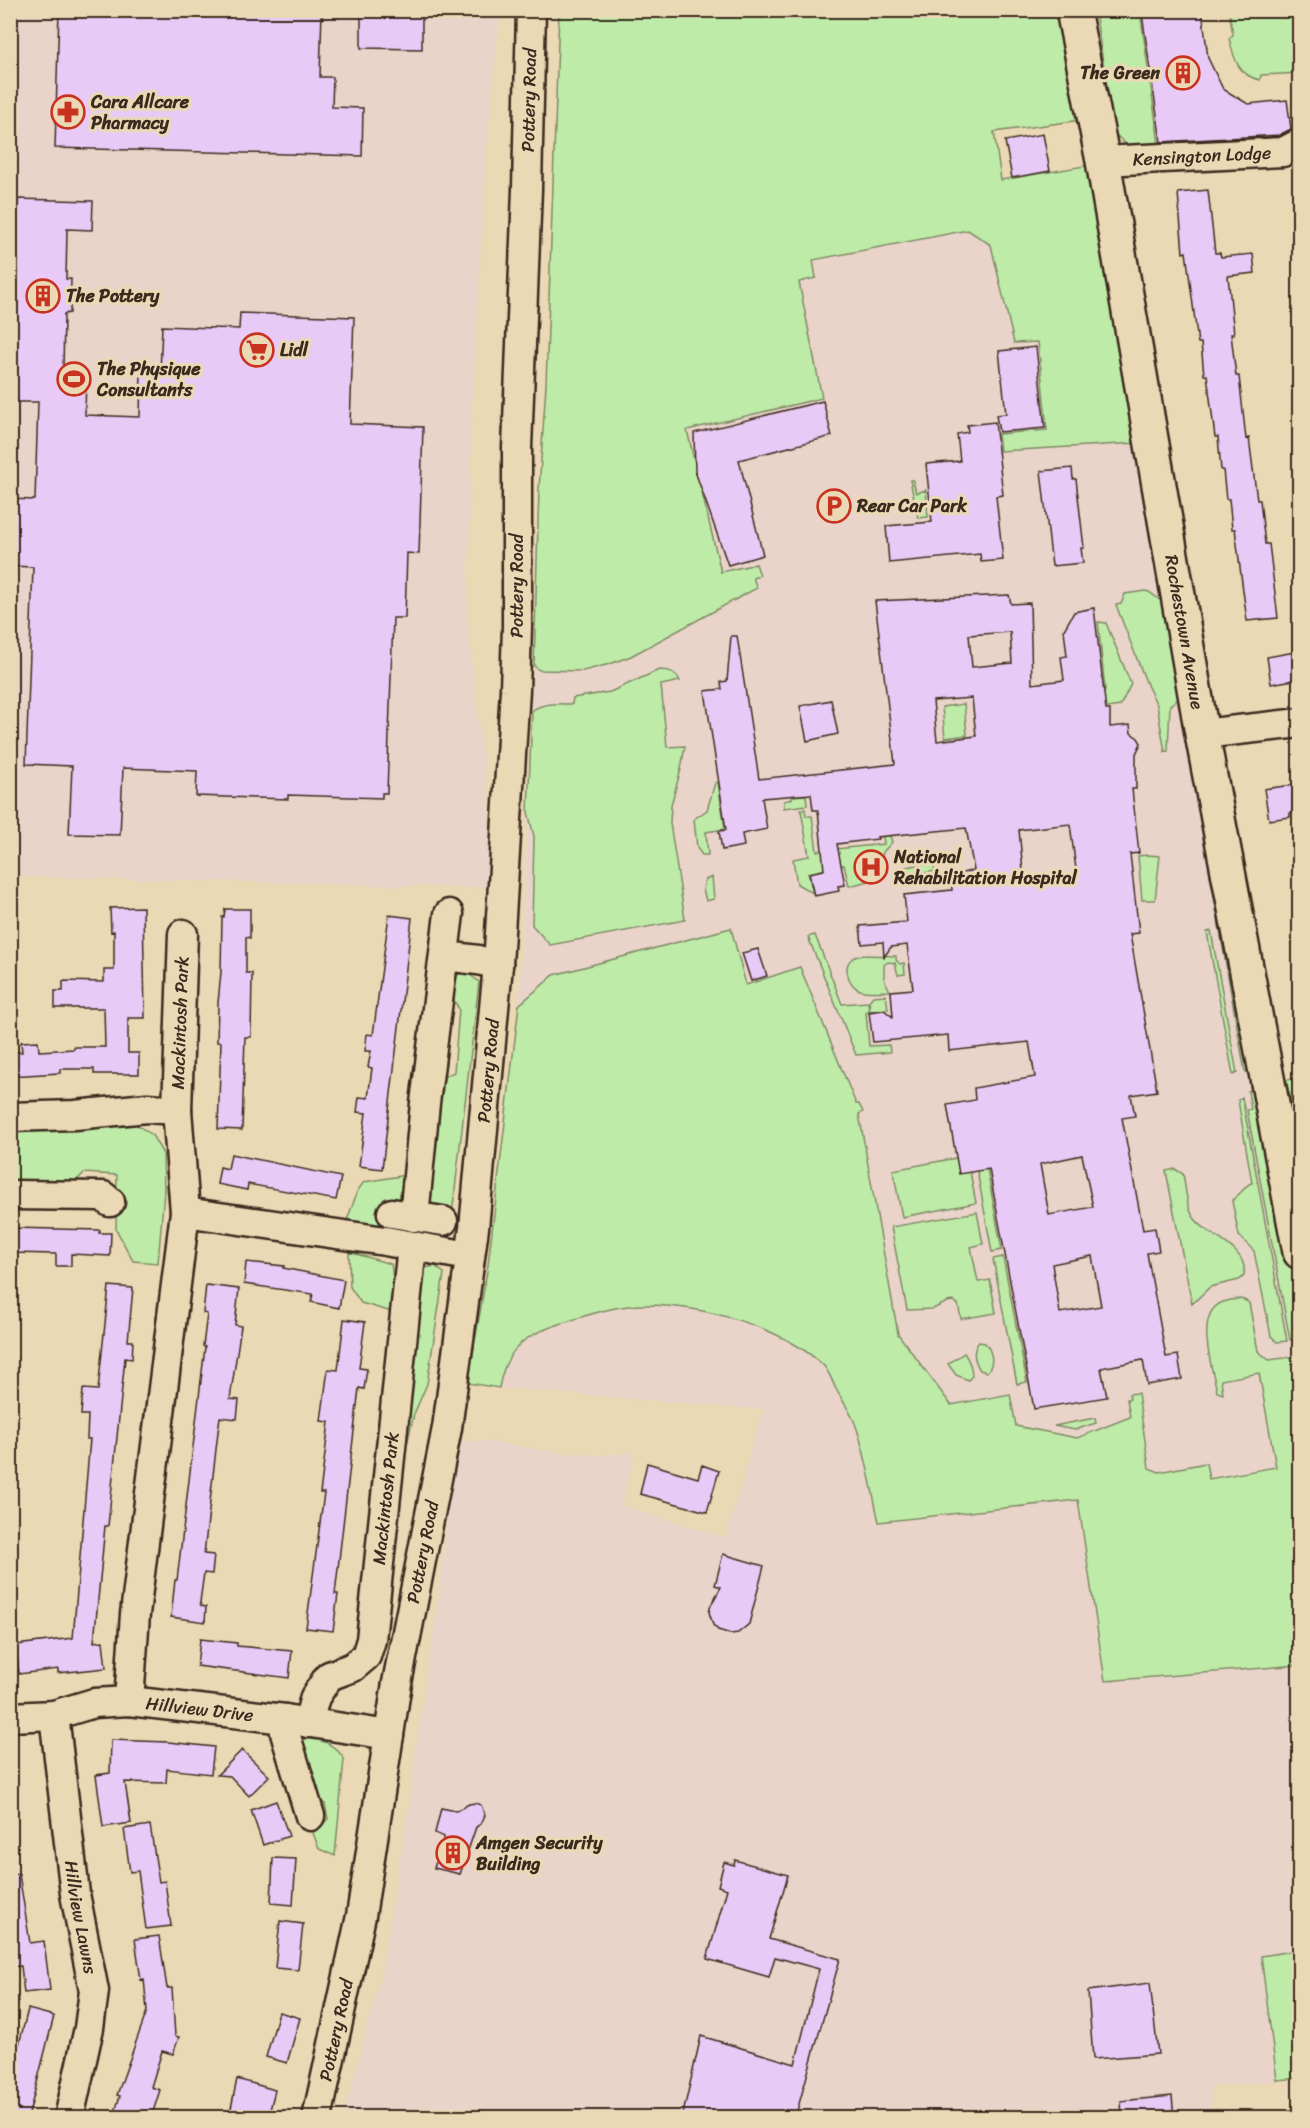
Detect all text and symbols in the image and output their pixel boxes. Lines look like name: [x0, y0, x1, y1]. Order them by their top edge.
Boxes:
street label: Pottery Road: [512, 46, 546, 152]
building icon: The Green: [1165, 55, 1201, 91]
place label: The Green: [1080, 57, 1160, 89]
place label: Cara Allcare Pharmacy: [90, 86, 190, 139]
pharmacy icon: Cara Allcare Pharmacy: [50, 94, 86, 130]
street label: Kensington Lodge: [1132, 137, 1272, 175]
building icon: The Pottery: [25, 278, 61, 314]
place label: The Pottery: [66, 280, 160, 312]
supermarket icon: Lidl: [239, 332, 275, 368]
place label: Lidl: [280, 334, 309, 366]
place label: The Physique Consultants: [96, 353, 201, 406]
sports icon: The Physique Consultants: [56, 361, 92, 397]
parking icon: Rear Car Park: [816, 488, 852, 524]
place label: Rear Car Park: [856, 490, 967, 522]
street label: Pottery Road: [501, 532, 533, 638]
street label: Rochestown Avenue: [1155, 552, 1214, 712]
place label: National Rehabilitation Hospital: [893, 841, 1078, 894]
hospital icon: National Rehabilitation Hospital: [853, 849, 889, 885]
street label: Mackintosh Park: [162, 955, 198, 1090]
street label: Pottery Road: [468, 1016, 509, 1124]
street label: Mackintosh Park: [363, 1430, 409, 1566]
street label: Pottery Road: [397, 1496, 449, 1606]
street label: Hillview Drive: [144, 1687, 255, 1731]
place label: Amgen Security Building: [475, 1827, 603, 1880]
building icon: Amgen Security Building: [435, 1835, 471, 1871]
street label: Hillview Lawns: [55, 1859, 106, 1978]
street label: Pottery Road: [309, 1974, 363, 2084]

